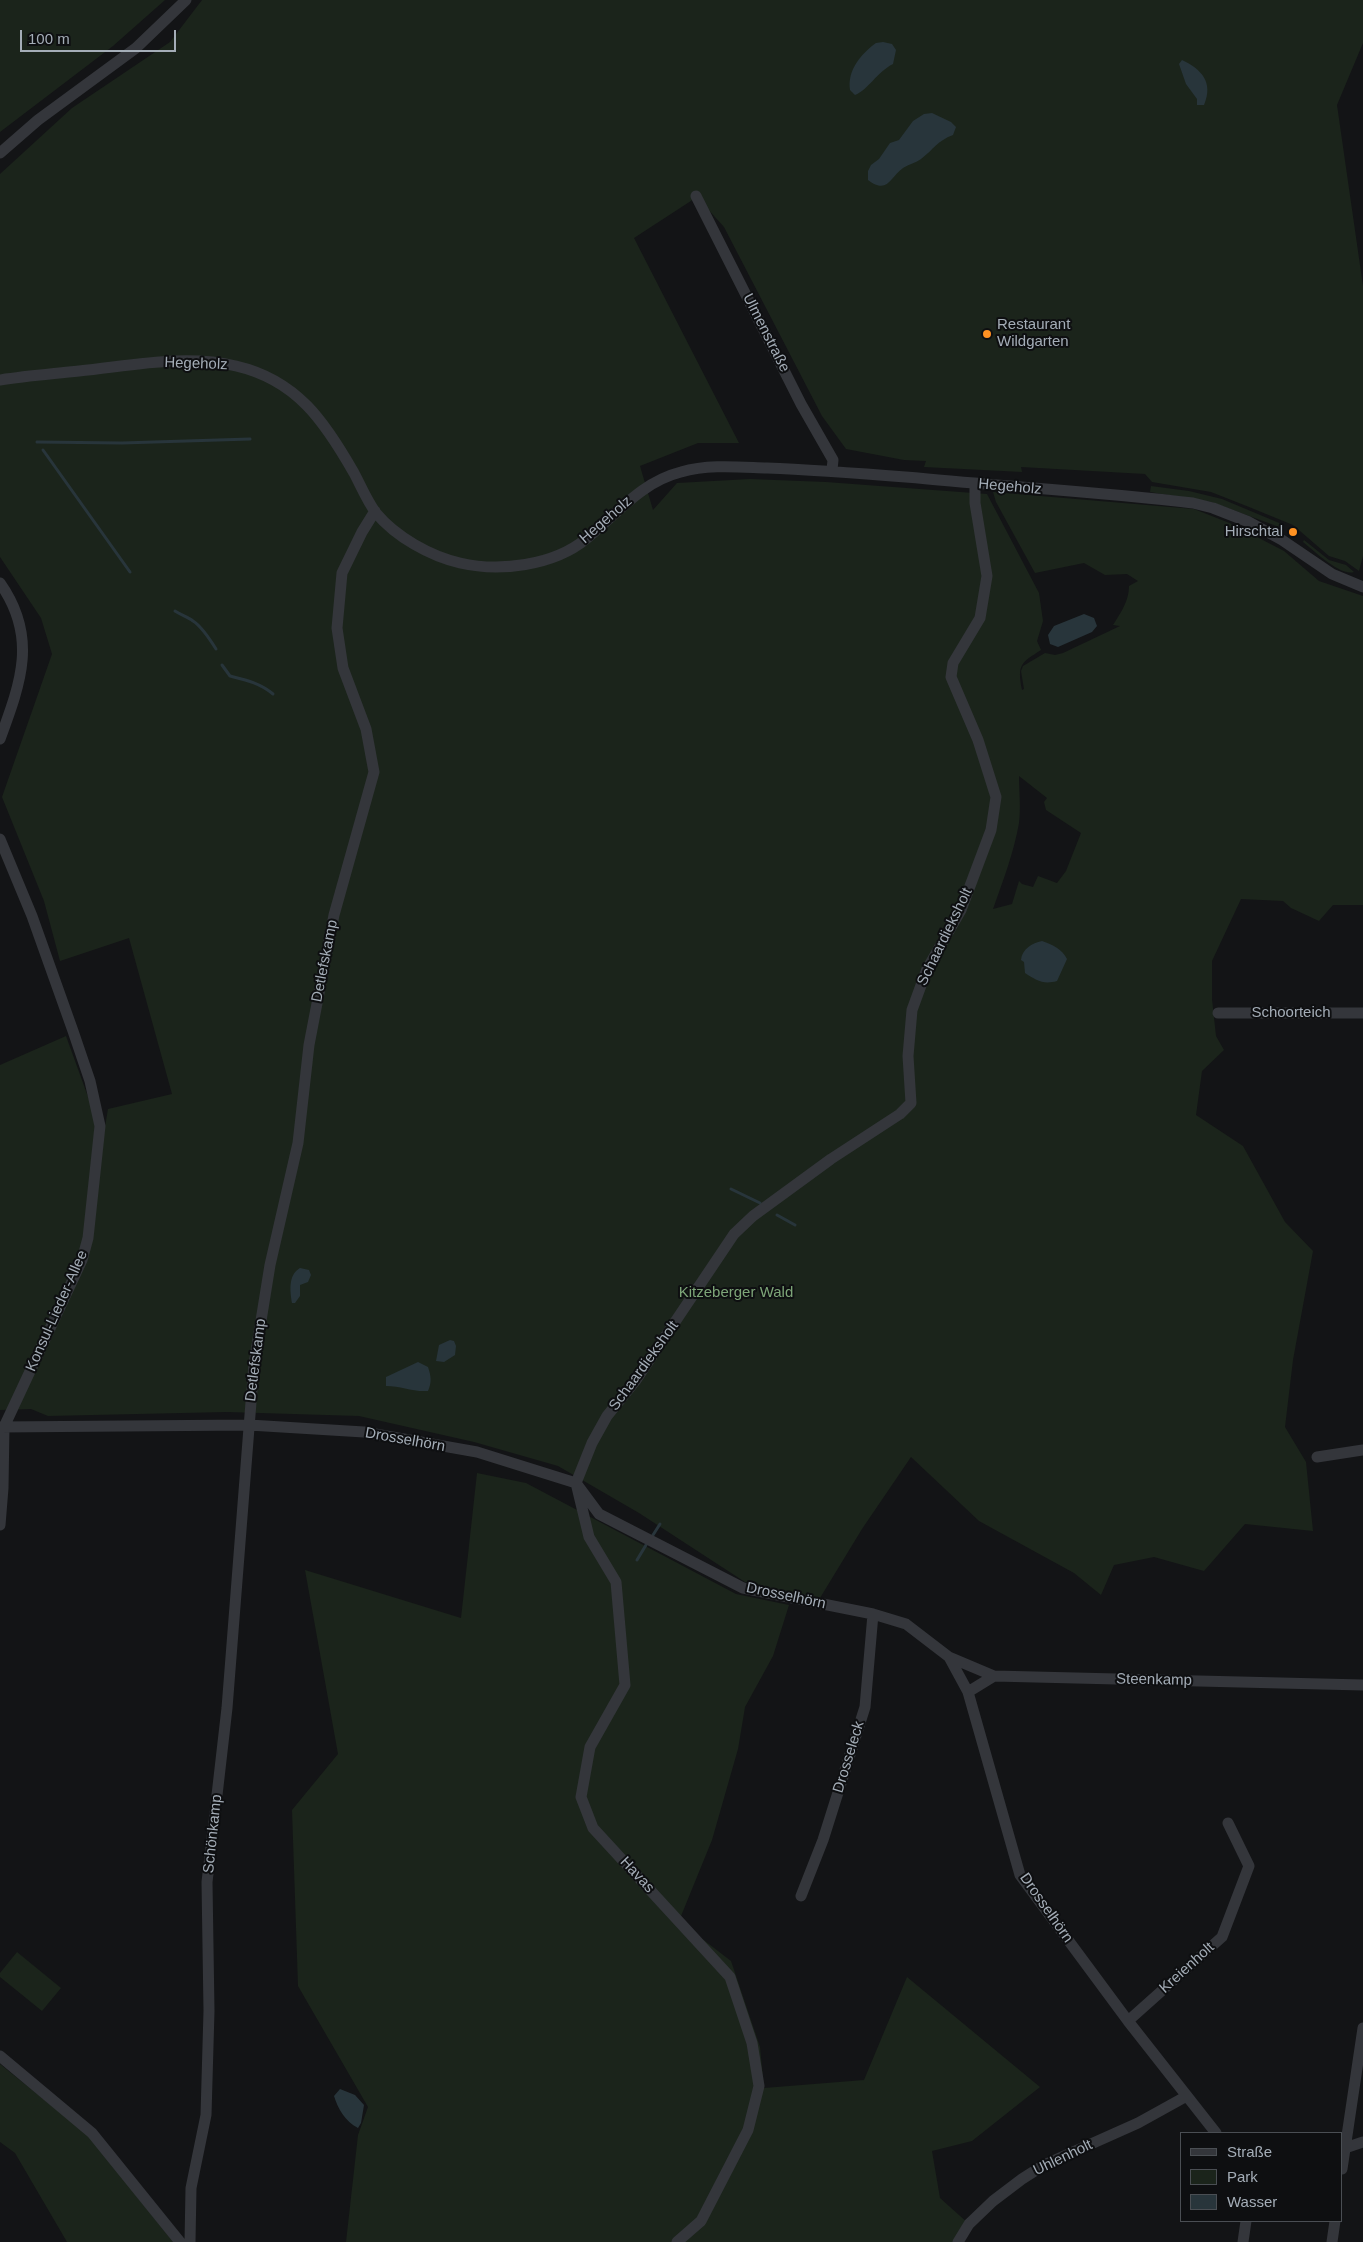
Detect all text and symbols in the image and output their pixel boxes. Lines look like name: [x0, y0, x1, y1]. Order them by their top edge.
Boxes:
scale bar: [22, 20, 179, 52]
text: 100 m: [28, 30, 70, 47]
street label: Ulmenstraße: [738, 291, 794, 375]
place label: Restaurant Wildgarten: [997, 316, 1070, 351]
marker: Restaurant Wildgarten: [981, 328, 993, 340]
street label: Hegeholz: [164, 354, 228, 374]
street label: Hegeholz: [978, 475, 1042, 499]
street label: Hegeholz: [576, 492, 636, 548]
place label: Hirschtal: [1225, 523, 1283, 541]
marker: Hirschtal: [1287, 526, 1299, 538]
street label: Schaardieksholt: [914, 885, 976, 989]
street label: Detlefskamp: [308, 918, 342, 1004]
street label: Schoorteich: [1251, 1004, 1331, 1022]
street label: Konsul-Lieder-Allee: [22, 1248, 92, 1374]
park label: Kitzeberger Wald: [679, 1284, 793, 1302]
street label: Detlefskamp: [242, 1318, 270, 1402]
street label: Schaardieksholt: [605, 1318, 683, 1414]
street label: Drosselhörn: [364, 1424, 446, 1456]
street label: Drosselhörn: [745, 1579, 827, 1613]
street label: Steenkamp: [1116, 1670, 1192, 1690]
street label: Drosseleck: [830, 1719, 868, 1795]
street label: Schönkamp: [200, 1794, 226, 1874]
street label: Havas: [616, 1853, 658, 1897]
street label: Drosselhörn: [1015, 1870, 1077, 1946]
street label: Kreienholt: [1156, 1939, 1218, 1997]
legend: [1180, 2132, 1343, 2222]
street label: Uhlenholt: [1031, 2136, 1095, 2180]
text: Straße: [1227, 2143, 1272, 2160]
text: Park: [1227, 2168, 1258, 2185]
text: Wasser: [1227, 2193, 1277, 2210]

